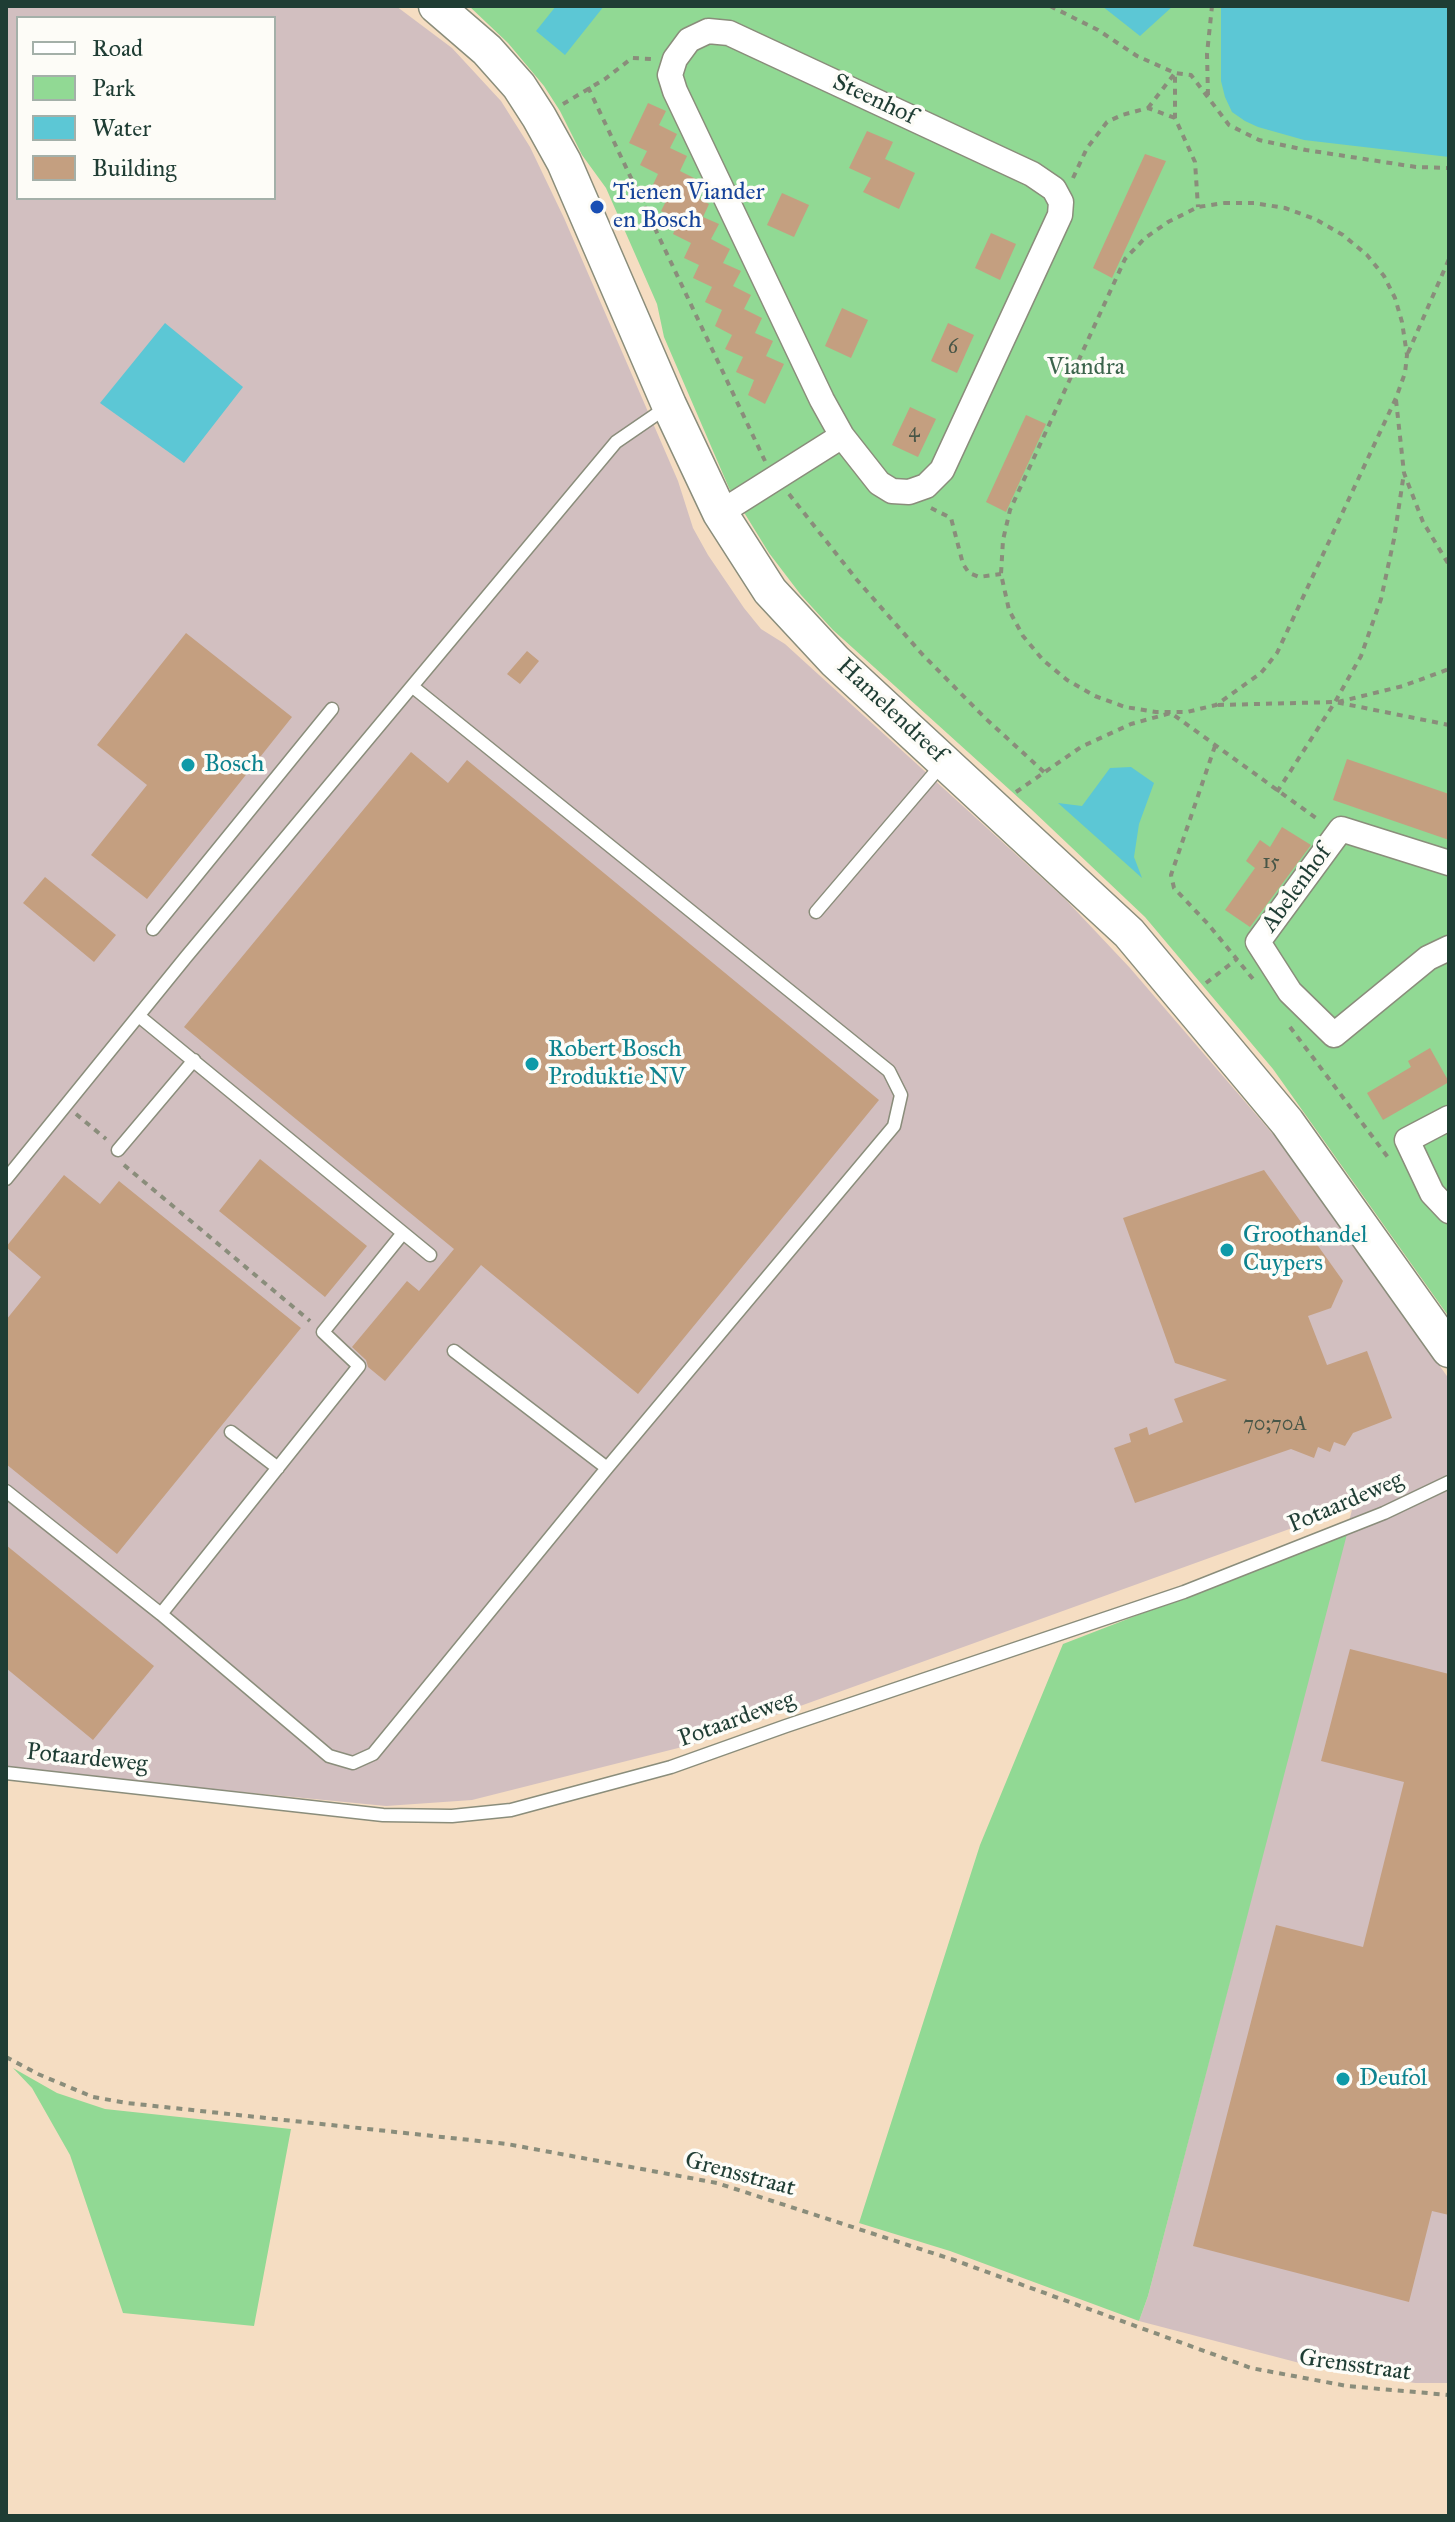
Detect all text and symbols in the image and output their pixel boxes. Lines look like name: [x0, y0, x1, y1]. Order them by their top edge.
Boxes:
legend: [16, 16, 276, 200]
text: Road: [92, 33, 143, 63]
street label: Steenhof: [828, 68, 920, 132]
text: Park: [92, 73, 135, 103]
text: Water: [92, 113, 151, 143]
text: Building: [92, 153, 177, 183]
place label: Tienen Viander en Bosch: [613, 179, 765, 235]
marker: Tienen Viander en Bosch: [588, 198, 606, 216]
house number: 6: [948, 336, 958, 360]
park label: Viandra: [1047, 354, 1125, 382]
house number: 4: [908, 420, 920, 444]
street label: Hamelendreef: [830, 653, 952, 769]
place label: Bosch: [204, 751, 264, 779]
marker: Bosch: [179, 756, 197, 774]
street label: Abelenhof: [1256, 840, 1338, 938]
house number: 15: [1262, 851, 1280, 875]
place label: Robert Bosch Produktie NV: [548, 1036, 686, 1092]
marker: Robert Bosch Produktie NV: [523, 1055, 541, 1073]
place label: Groothandel Cuypers: [1243, 1222, 1367, 1278]
marker: Groothandel Cuypers: [1218, 1241, 1236, 1259]
house number: 70;70A: [1243, 1413, 1307, 1437]
street label: Potaardeweg: [1284, 1466, 1408, 1540]
street label: Potaardeweg: [675, 1686, 799, 1754]
street label: Potaardeweg: [25, 1738, 149, 1780]
place label: Deufol: [1359, 2065, 1427, 2093]
marker: Deufol: [1334, 2070, 1352, 2088]
street label: Grensstraat: [682, 2146, 798, 2204]
street label: Grensstraat: [1297, 2344, 1413, 2388]

